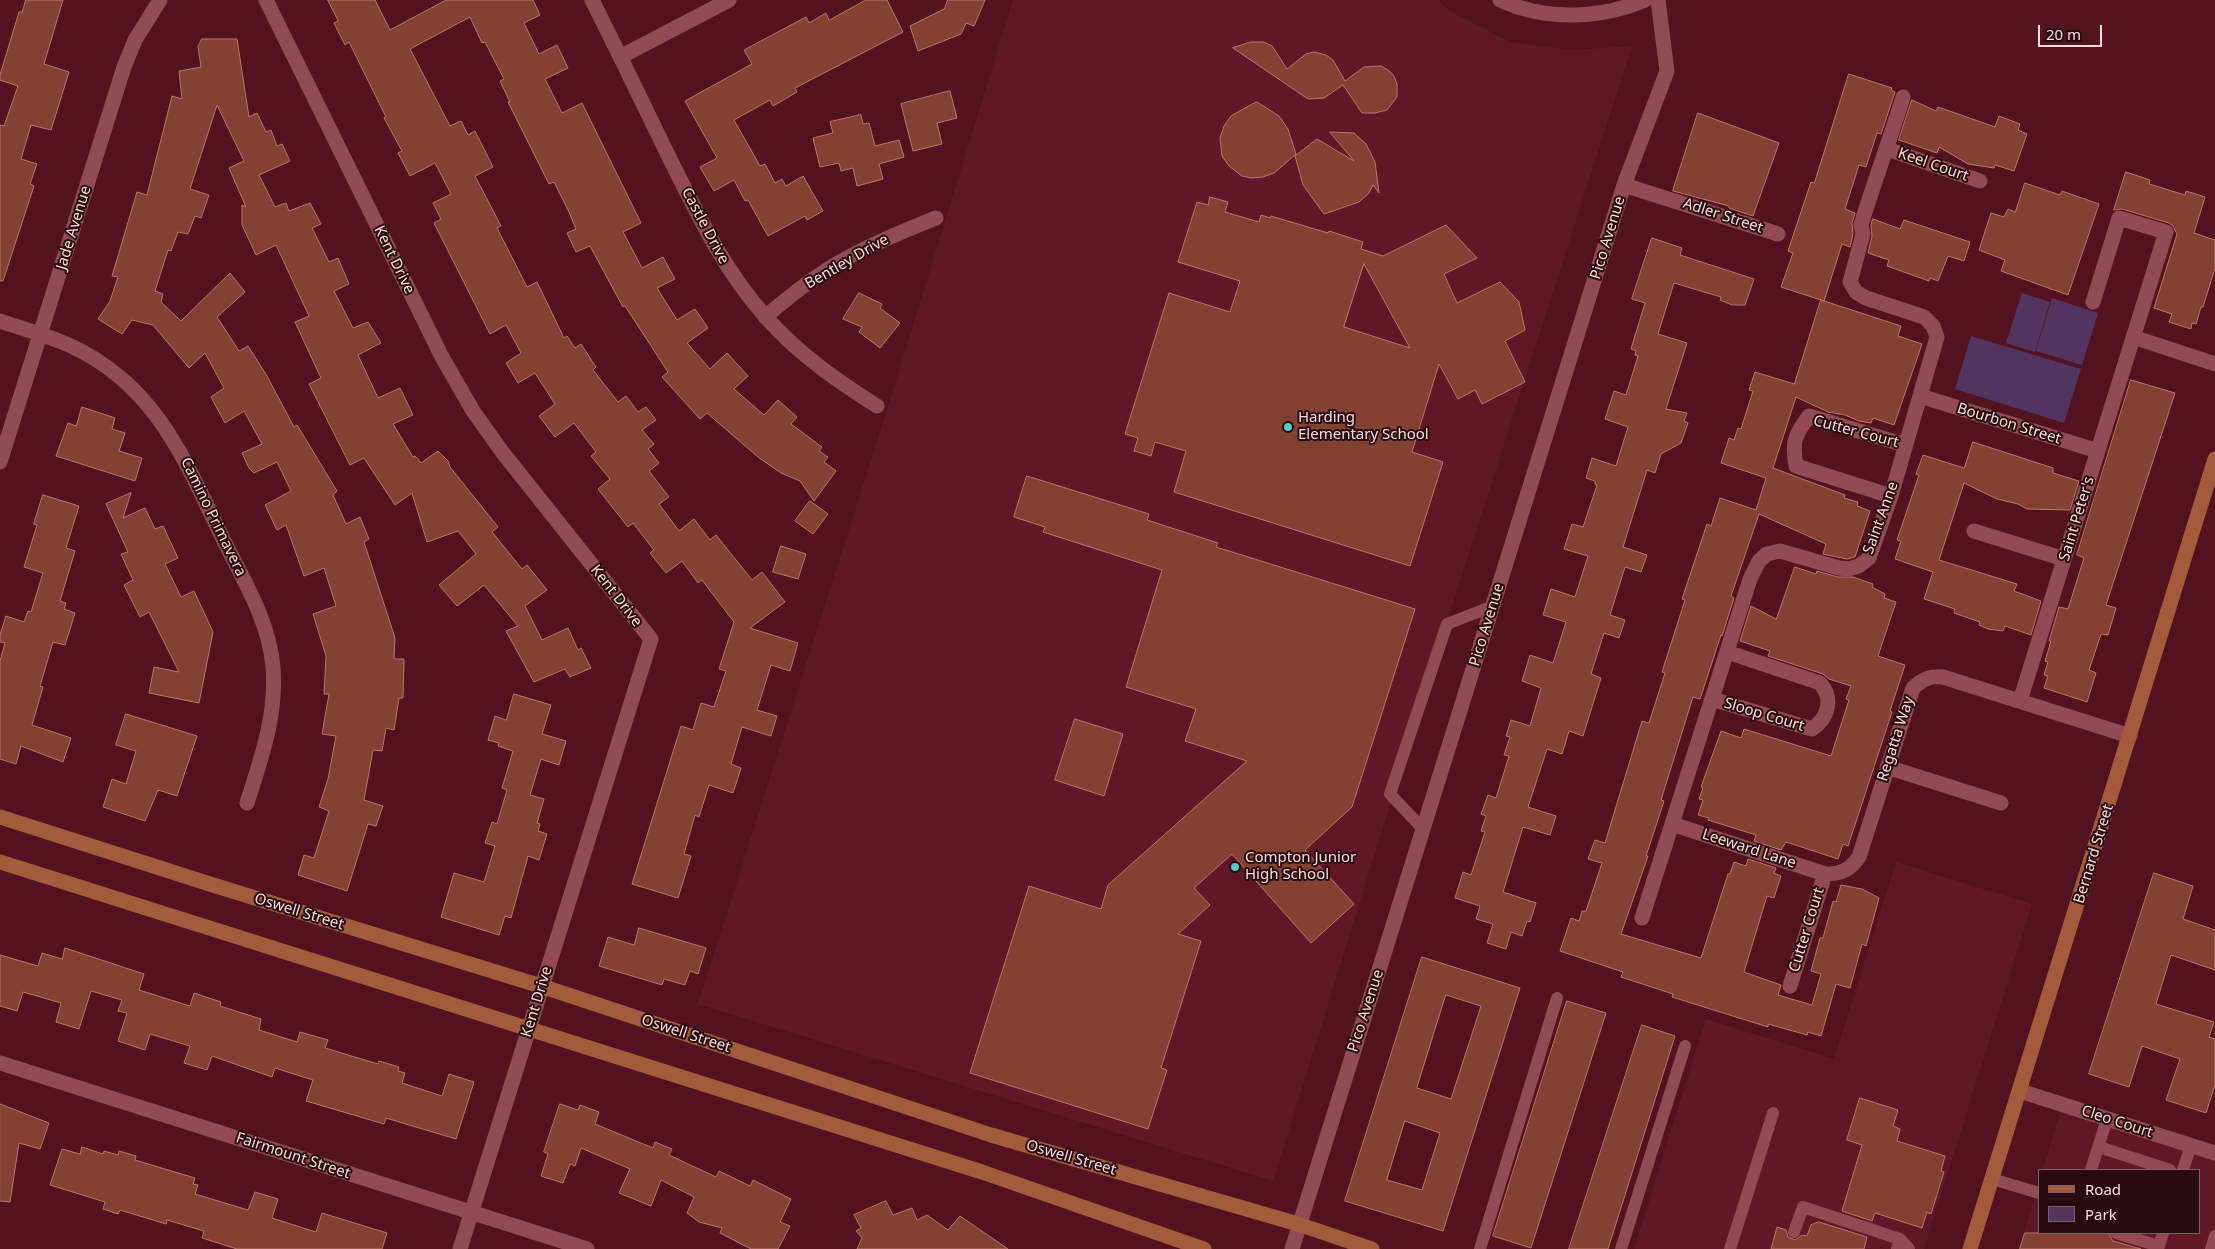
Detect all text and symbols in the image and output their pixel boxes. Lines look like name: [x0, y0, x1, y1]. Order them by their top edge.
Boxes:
scale bar: [2040, 15, 2104, 47]
text: 20 m: [2046, 24, 2081, 44]
street label: Keel Court: [1895, 145, 1971, 185]
street label: Jade Avenue: [53, 184, 95, 272]
street label: Castle Drive: [677, 185, 733, 267]
street label: Pico Avenue: [1587, 194, 1629, 282]
street label: Adler Street: [1681, 195, 1765, 237]
street label: Kent Drive: [370, 223, 418, 297]
street label: Bentley Drive: [802, 231, 892, 293]
street label: Bourbon Street: [1955, 400, 2063, 448]
place label: Harding Elementary School: [1298, 409, 1429, 444]
street label: Cutter Court: [1811, 412, 1901, 452]
marker: Harding Elementary School: [1282, 421, 1294, 433]
street label: Camino Primavera: [176, 455, 250, 579]
street label: Saint Peter's: [2056, 475, 2098, 563]
street label: Saint Anne: [1860, 479, 1902, 557]
street label: Kent Drive: [586, 562, 646, 630]
street label: Pico Avenue: [1466, 581, 1508, 669]
street label: Sloop Court: [1722, 694, 1806, 736]
street label: Regatta Way: [1874, 694, 1918, 784]
street label: Bernard Street: [2070, 802, 2118, 906]
street label: Leeward Lane: [1700, 825, 1798, 873]
place label: Compton Junior High School: [1245, 849, 1356, 884]
marker: Compton Junior High School: [1229, 861, 1241, 873]
street label: Cutter Court: [1786, 885, 1828, 975]
street label: Oswell Street: [252, 890, 346, 934]
street label: Kent Drive: [518, 964, 556, 1040]
street label: Pico Avenue: [1344, 967, 1388, 1055]
street label: Oswell Street: [639, 1011, 733, 1057]
street label: Cleo Court: [2079, 1102, 2155, 1142]
street label: Fairmount Street: [234, 1129, 352, 1183]
street label: Oswell Street: [1024, 1137, 1118, 1179]
legend: [2038, 1169, 2200, 1234]
text: Road: [2085, 1179, 2121, 1199]
text: Park: [2085, 1204, 2117, 1224]

